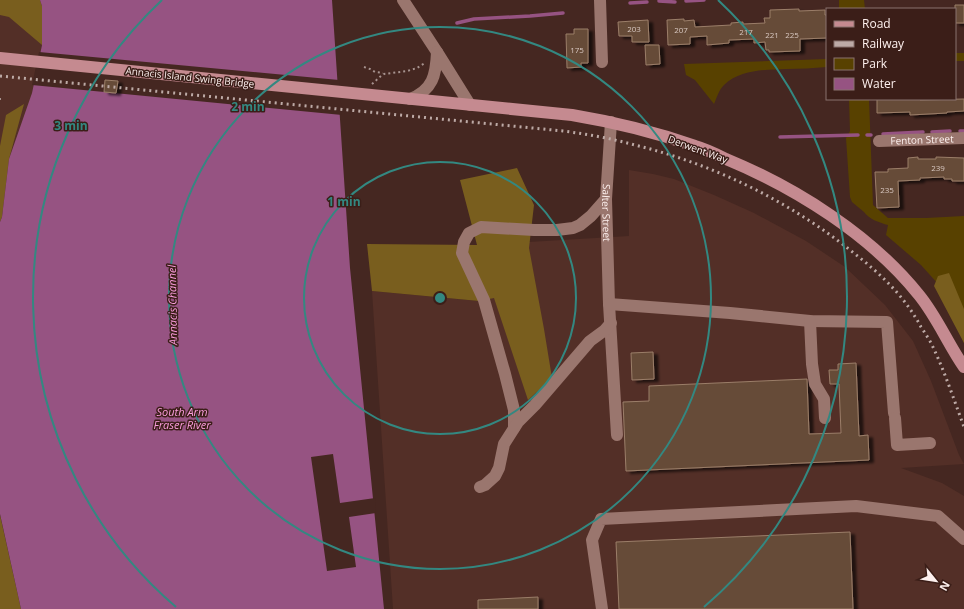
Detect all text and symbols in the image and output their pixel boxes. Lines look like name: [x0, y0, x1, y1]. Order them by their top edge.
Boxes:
legend: [826, 8, 956, 100]
text: Road: [862, 15, 891, 32]
house number: 203: [627, 23, 641, 34]
house number: 207: [674, 24, 688, 35]
house number: 217: [739, 26, 753, 37]
house number: 221: [765, 29, 779, 40]
house number: 225: [785, 29, 799, 40]
text: Railway: [862, 35, 905, 52]
house number: 175: [570, 44, 584, 55]
text: Park: [862, 55, 888, 72]
street label: Annacis Island Swing Bridge: [125, 63, 255, 91]
text: Water: [862, 75, 896, 92]
text: 2 min: [231, 98, 265, 115]
text: 3 min: [54, 117, 88, 134]
street label: Fenton Street: [890, 131, 954, 148]
street label: Derwent Way: [666, 132, 731, 167]
house number: 239: [931, 162, 945, 173]
street label: Salter Street: [599, 184, 614, 242]
house number: 235: [880, 184, 894, 195]
text: 1 min: [327, 193, 361, 210]
water label: Annacis Channel: [164, 264, 180, 346]
centre of rings: [433, 291, 447, 305]
water label: South Arm Fraser River: [153, 404, 211, 432]
north arrow: [916, 561, 956, 601]
text: N: [936, 579, 954, 594]

